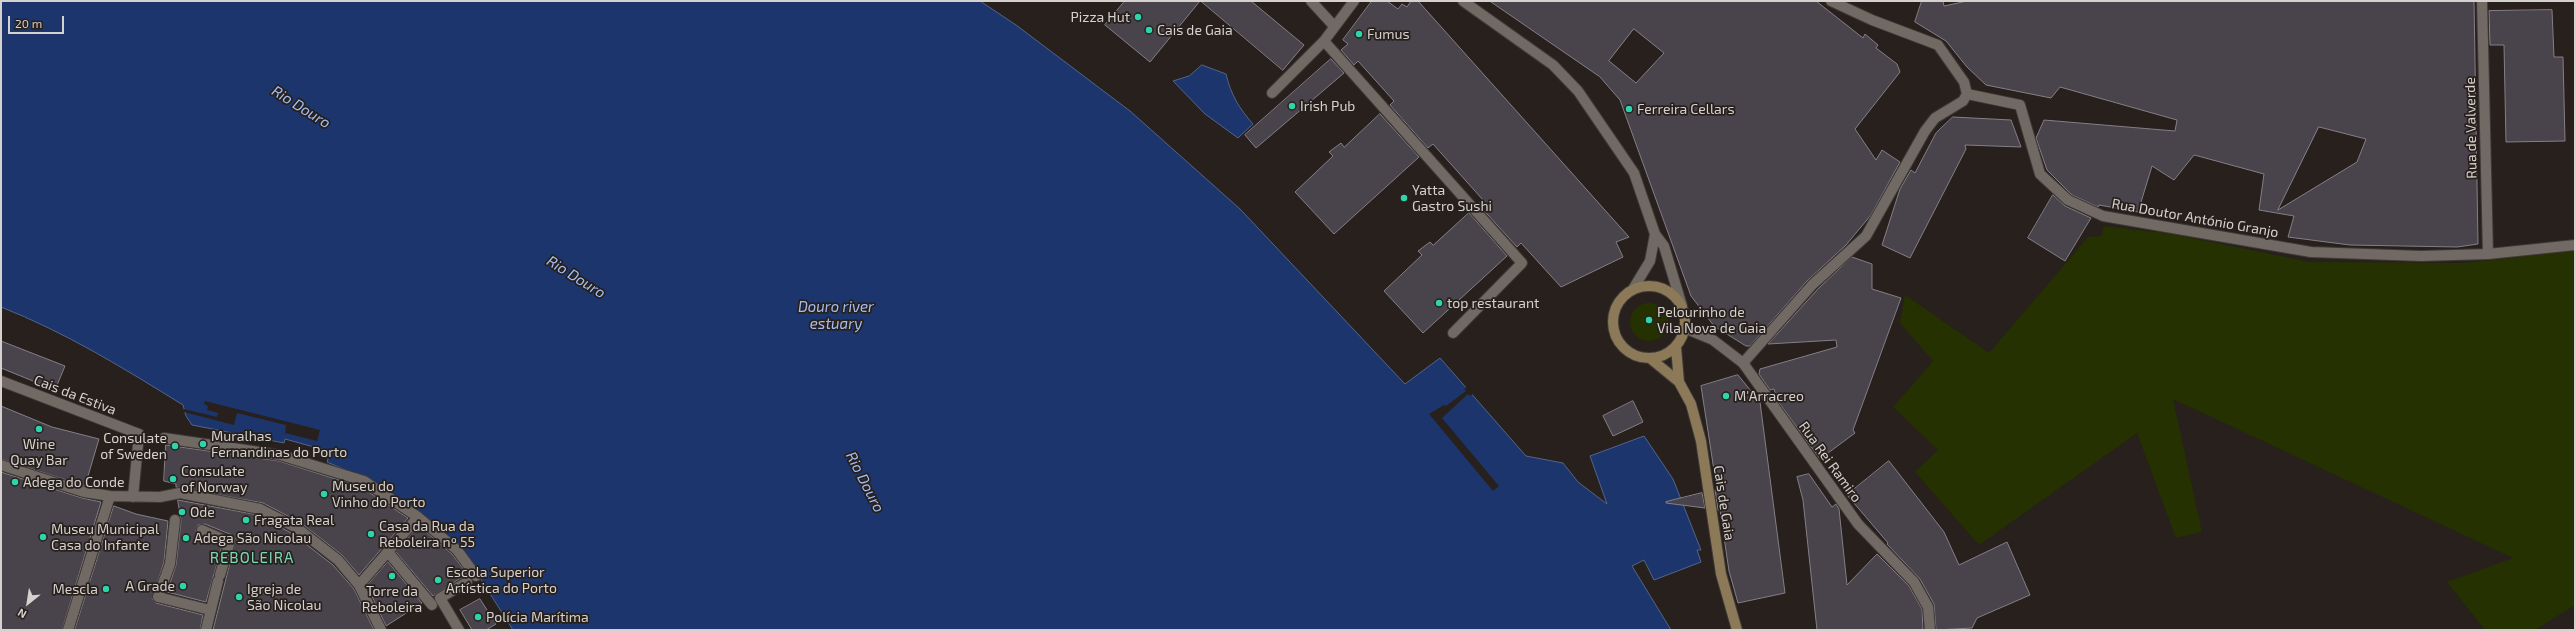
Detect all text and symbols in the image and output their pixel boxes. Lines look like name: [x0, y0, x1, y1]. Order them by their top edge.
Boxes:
scale bar: [10, 8, 66, 34]
place label: Pizza Hut: [1071, 9, 1130, 25]
marker: Pizza Hut: [1133, 12, 1143, 22]
text: 20 m: [15, 16, 42, 30]
place label: Cais de Gaia: [1157, 22, 1233, 38]
marker: Cais de Gaia: [1144, 25, 1154, 35]
place label: Fumus: [1367, 26, 1410, 42]
marker: Fumus: [1354, 29, 1364, 39]
street label: Rua de Valverde: [2462, 77, 2480, 179]
water label: Rio Douro: [268, 82, 334, 132]
place label: Irish Pub: [1300, 98, 1355, 114]
marker: Irish Pub: [1287, 101, 1297, 111]
place label: Ferreira Cellars: [1637, 101, 1735, 117]
marker: Ferreira Cellars: [1624, 104, 1634, 114]
place label: Yatta Gastro Sushi: [1412, 182, 1492, 214]
marker: Yatta Gastro Sushi: [1399, 193, 1409, 203]
street label: Rua Doutor António Granjo: [2110, 195, 2280, 241]
water label: Rio Douro: [543, 252, 609, 302]
place label: top restaurant: [1447, 295, 1539, 311]
water label: Douro river estuary: [798, 298, 874, 333]
marker: top restaurant: [1434, 298, 1444, 308]
place label: Pelourinho de Vila Nova de Gaia: [1657, 304, 1766, 336]
marker: Pelourinho de Vila Nova de Gaia: [1644, 315, 1654, 325]
street label: Cais da Estiva: [31, 372, 119, 418]
place label: M'Arracreo: [1734, 388, 1804, 404]
marker: M'Arracreo: [1721, 391, 1731, 401]
street label: Rua Rei Ramiro: [1795, 418, 1865, 506]
marker: Wine Quay Bar: [34, 424, 44, 434]
place label: Muralhas Fernandinas do Porto: [211, 428, 347, 460]
place label: Consulate of Sweden: [100, 430, 167, 462]
place label: Wine Quay Bar: [10, 436, 68, 468]
marker: Muralhas Fernandinas do Porto: [198, 439, 208, 449]
marker: Consulate of Sweden: [170, 441, 180, 451]
water label: Rio Douro: [842, 449, 888, 515]
place label: Consulate of Norway: [181, 463, 247, 496]
street label: Cais de Gaia: [1710, 464, 1738, 542]
place label: Adega do Conde: [23, 474, 124, 490]
marker: Consulate of Norway: [168, 474, 178, 484]
marker: Adega do Conde: [10, 477, 20, 487]
place label: Museu do Vinho do Porto: [332, 478, 425, 510]
marker: Museu do Vinho do Porto: [319, 489, 329, 499]
place label: Ode: [190, 504, 215, 520]
marker: Ode: [177, 507, 187, 517]
place label: Fragata Real: [254, 512, 334, 528]
marker: Fragata Real: [241, 515, 251, 525]
place label: Casa da Rua da Reboleira nº 55: [379, 518, 475, 550]
place label: Museu Municipal Casa do Infante: [51, 521, 159, 554]
marker: Casa da Rua da Reboleira nº 55: [366, 529, 376, 539]
place label: Adega São Nicolau: [194, 530, 311, 546]
marker: Museu Municipal Casa do Infante: [38, 532, 48, 542]
marker: Adega São Nicolau: [181, 533, 191, 543]
district label: REBOLEIRA: [210, 549, 294, 567]
place label: Escola Superior Artística do Porto: [446, 564, 557, 596]
marker: Torre da Reboleira: [387, 571, 397, 581]
marker: Escola Superior Artística do Porto: [433, 575, 443, 585]
place label: A Grade: [126, 578, 175, 594]
place label: Mescla: [52, 581, 98, 597]
marker: A Grade: [178, 581, 188, 591]
place label: Igreja de São Nicolau: [247, 581, 321, 614]
north arrow: [8, 583, 48, 623]
place label: Torre da Reboleira: [362, 583, 422, 616]
marker: Mescla: [101, 584, 111, 594]
marker: Igreja de São Nicolau: [234, 592, 244, 602]
text: N: [15, 606, 28, 621]
place label: Polícia Marítima: [486, 609, 589, 625]
marker: Polícia Marítima: [473, 612, 483, 622]

